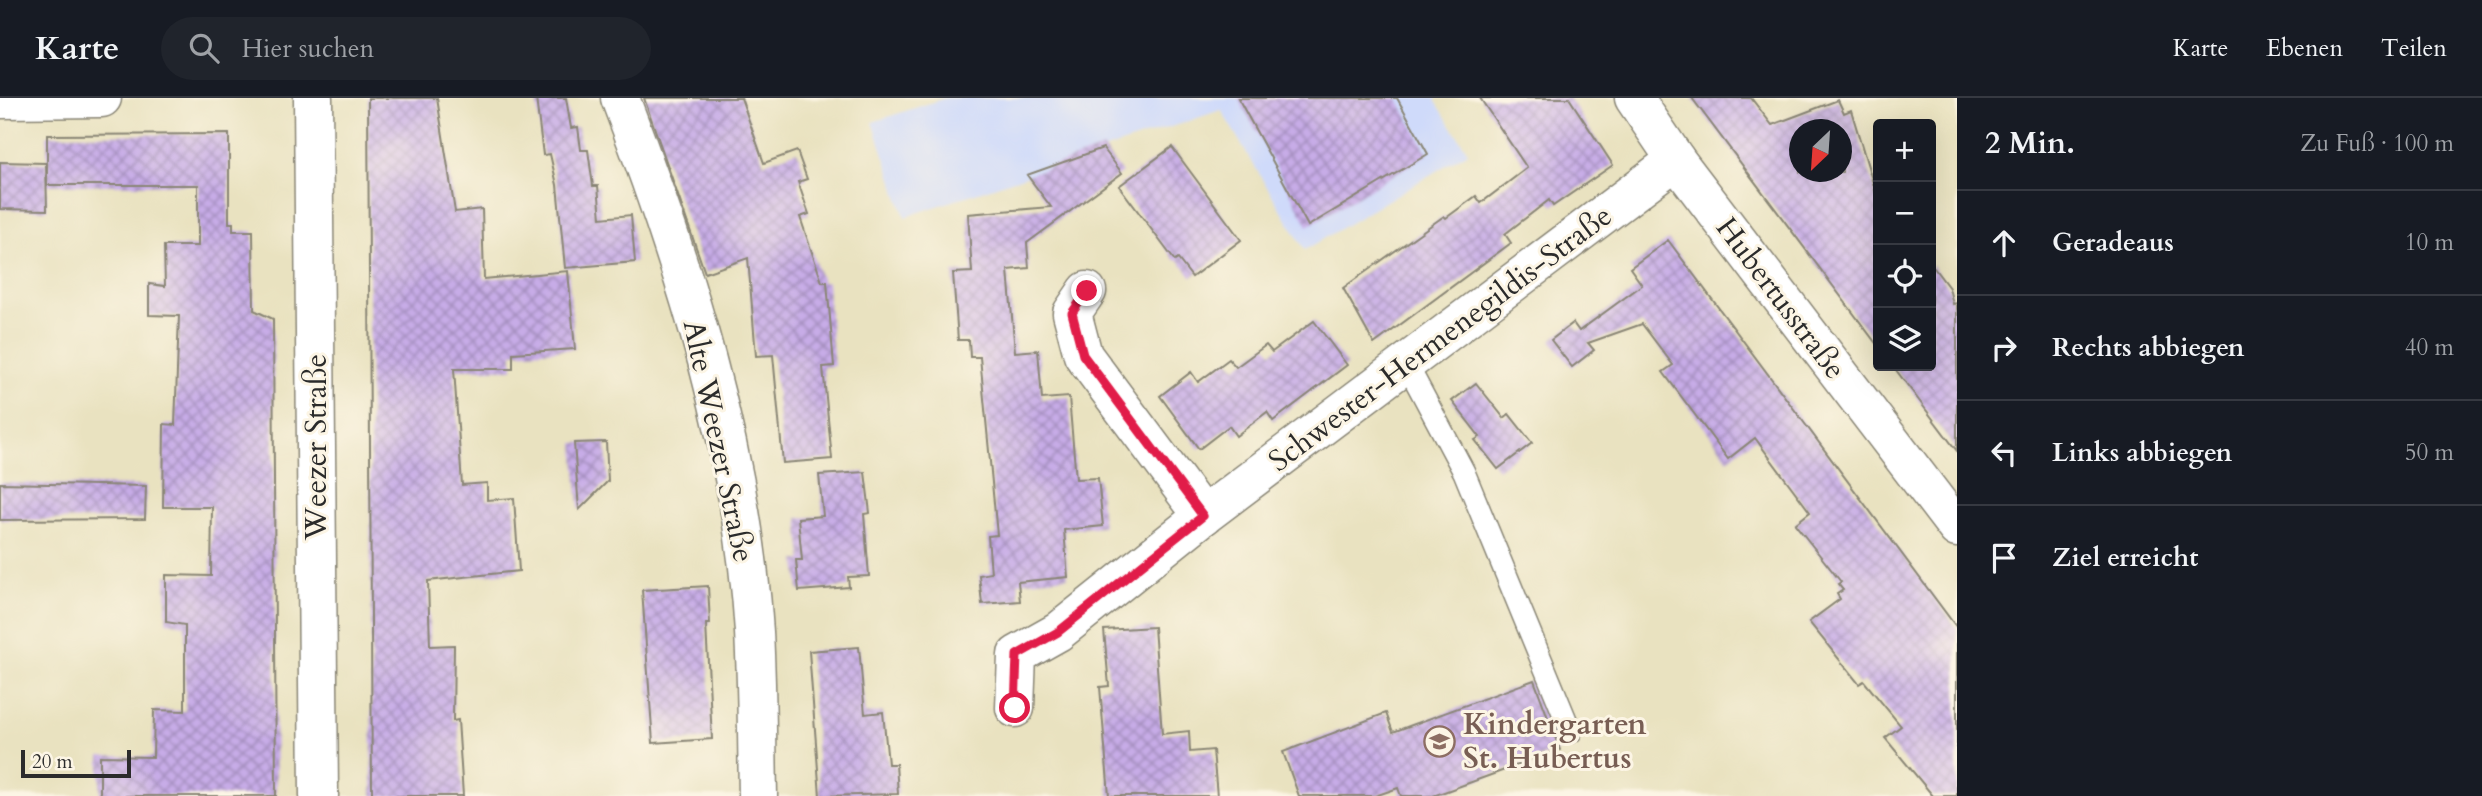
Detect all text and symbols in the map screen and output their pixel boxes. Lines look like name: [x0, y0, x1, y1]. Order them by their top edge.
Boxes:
search box: [161, 17, 651, 80]
text: Karte: [35, 26, 119, 71]
icon: search: [185, 29, 223, 67]
text: Hier suchen: [241, 31, 374, 66]
text: Karte: [2173, 32, 2228, 65]
text: Ebenen: [2266, 32, 2343, 65]
text: Teilen: [2381, 32, 2447, 65]
north arrow: [1789, 119, 1852, 182]
map controls: [1873, 119, 1936, 371]
button: +: [1873, 119, 1936, 182]
text: 2 Min.: [1985, 123, 2075, 164]
text: Zu Fuß · 100 m: [2300, 128, 2454, 159]
button: −: [1873, 182, 1936, 245]
street label: Schwester-Hermenegildis-Straße: [1260, 196, 1620, 481]
street label: Hubertusstraße: [1706, 209, 1855, 388]
icon: ahead: [1985, 224, 2023, 262]
text: Geradeaus: [2052, 225, 2174, 260]
text: 10 m: [2405, 227, 2454, 258]
button: locate: [1873, 245, 1936, 308]
route end: [1071, 275, 1102, 306]
button: layers: [1873, 308, 1936, 371]
street label: Alte Weezer Straße: [673, 316, 764, 566]
icon: right: [1985, 329, 2023, 367]
text: Rechts abbiegen: [2052, 330, 2244, 365]
text: 40 m: [2405, 332, 2454, 363]
street label: Weezer Straße: [296, 354, 337, 541]
icon: left: [1985, 434, 2023, 472]
text: Links abbiegen: [2052, 435, 2232, 470]
text: 50 m: [2405, 437, 2454, 468]
icon: arrive: [1985, 539, 2023, 577]
text: Ziel erreicht: [2052, 540, 2198, 575]
route start: [999, 692, 1030, 723]
place label: Kindergarten St. Hubertus: [1463, 704, 1647, 779]
school or university icon: Kindergarten St. Hubertus: [1423, 724, 1457, 758]
scale bar: [21, 747, 131, 779]
text: 20 m: [32, 749, 73, 775]

